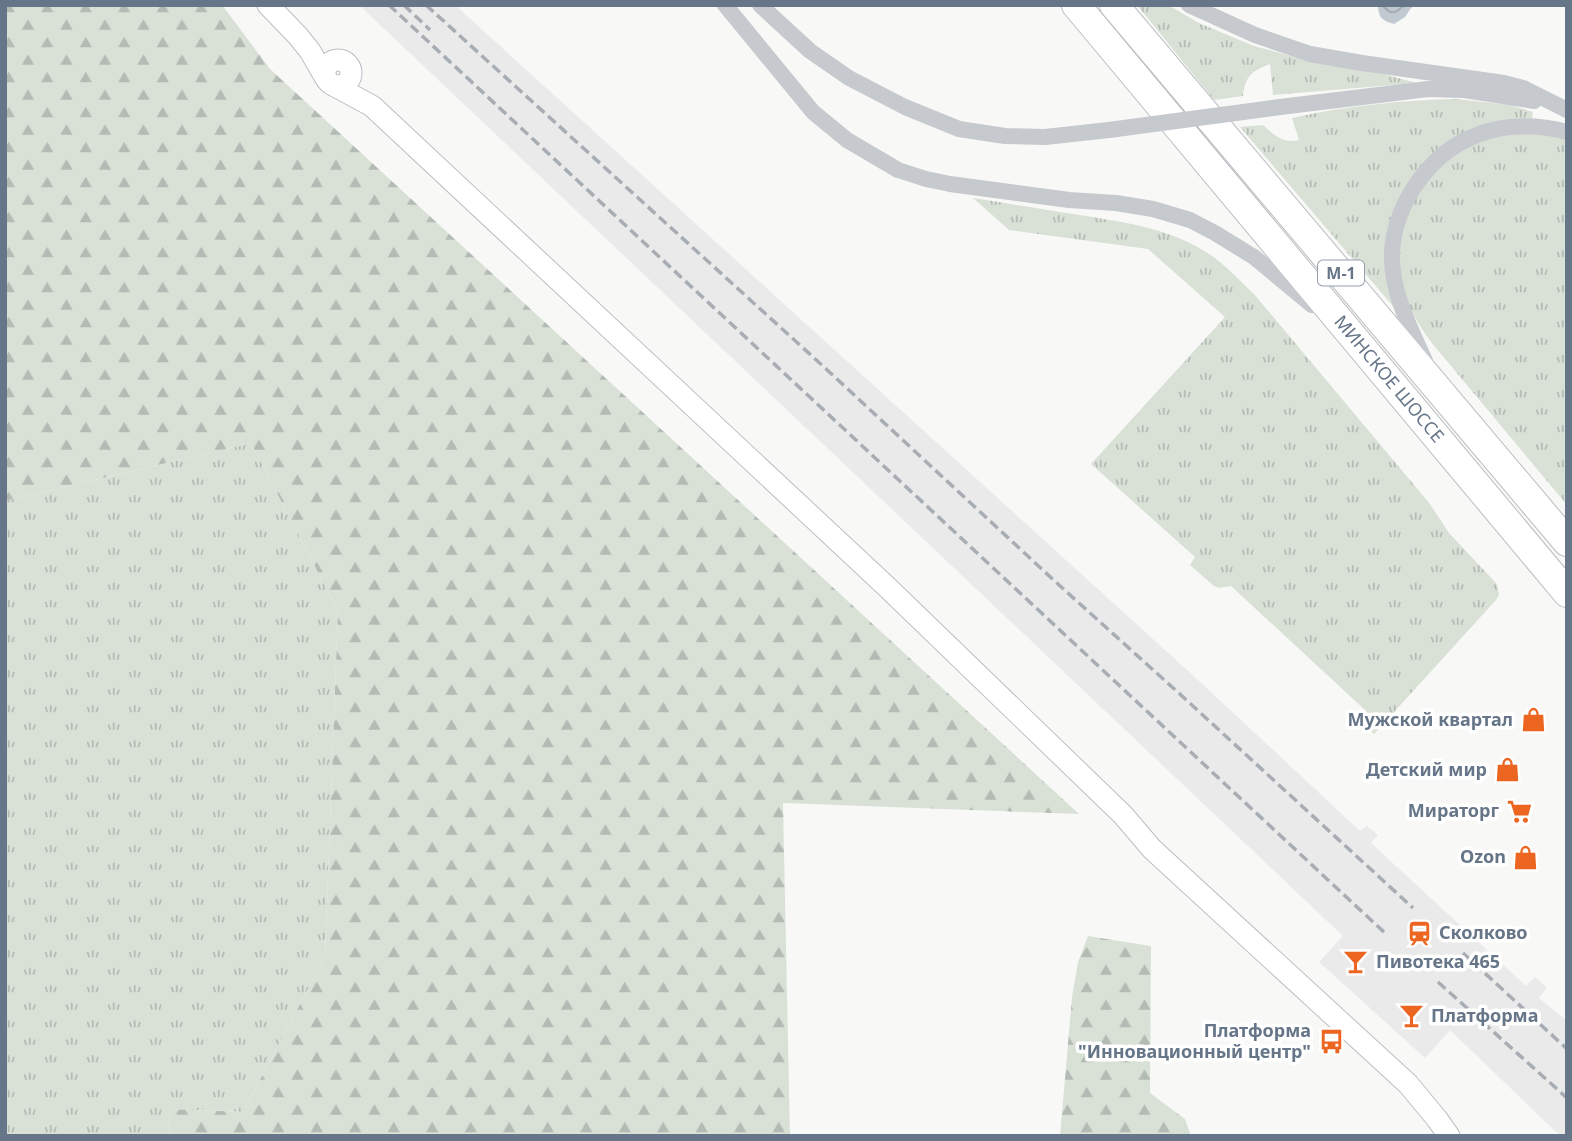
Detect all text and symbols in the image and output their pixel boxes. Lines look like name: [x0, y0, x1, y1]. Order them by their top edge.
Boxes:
road number: М-1: [1318, 260, 1364, 286]
street label: МИНСКОЕ ШОССЕ: [1329, 310, 1450, 447]
shop icon: Мужской квартал: [1519, 706, 1547, 734]
place label: Мужской квартал: [1348, 707, 1513, 731]
shop icon: Детский мир: [1493, 756, 1521, 784]
place label: Детский мир: [1366, 757, 1487, 781]
supermarket icon: Мираторг: [1505, 797, 1533, 825]
place label: Мираторг: [1408, 798, 1499, 822]
shop icon: Ozon: [1512, 843, 1540, 871]
place label: Ozon: [1460, 844, 1506, 868]
station icon: Сколково: [1405, 919, 1433, 947]
place label: Сколково: [1439, 920, 1528, 944]
bar icon: Пивотека 465: [1342, 948, 1370, 976]
place label: Пивотека 465: [1376, 949, 1500, 973]
bar icon: Платформа: [1397, 1002, 1425, 1030]
place label: Платформа: [1431, 1003, 1538, 1027]
place label: Платформа "Инновационный центр": [1078, 1018, 1311, 1063]
bus stop icon: Платформа "Инновационный центр": [1317, 1027, 1345, 1055]

